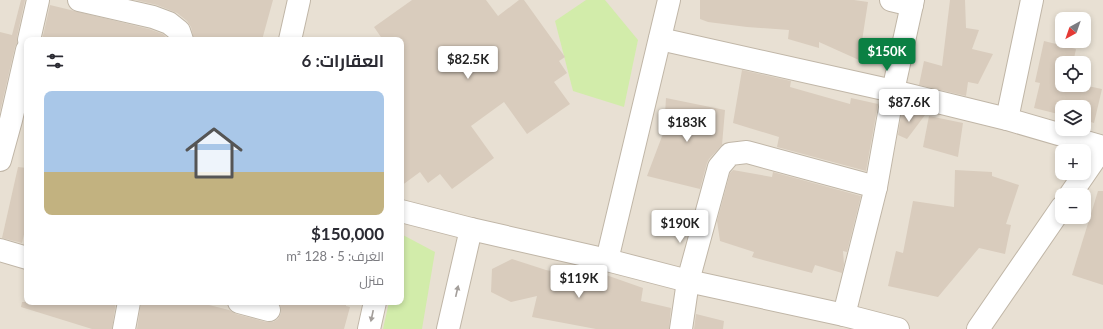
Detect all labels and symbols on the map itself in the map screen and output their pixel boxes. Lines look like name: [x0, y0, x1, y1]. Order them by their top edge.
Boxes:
north arrow: [1055, 12, 1091, 48]
pin: $150K: [859, 38, 915, 72]
pin: $82.5K: [435, 46, 501, 80]
pin: $87.6K: [876, 89, 942, 123]
pin: $183K: [659, 109, 715, 143]
pin: $190K: [652, 210, 708, 244]
pin: $119K: [551, 265, 607, 299]
one-way arrow: [454, 285, 460, 297]
one-way arrow: [369, 309, 375, 322]

